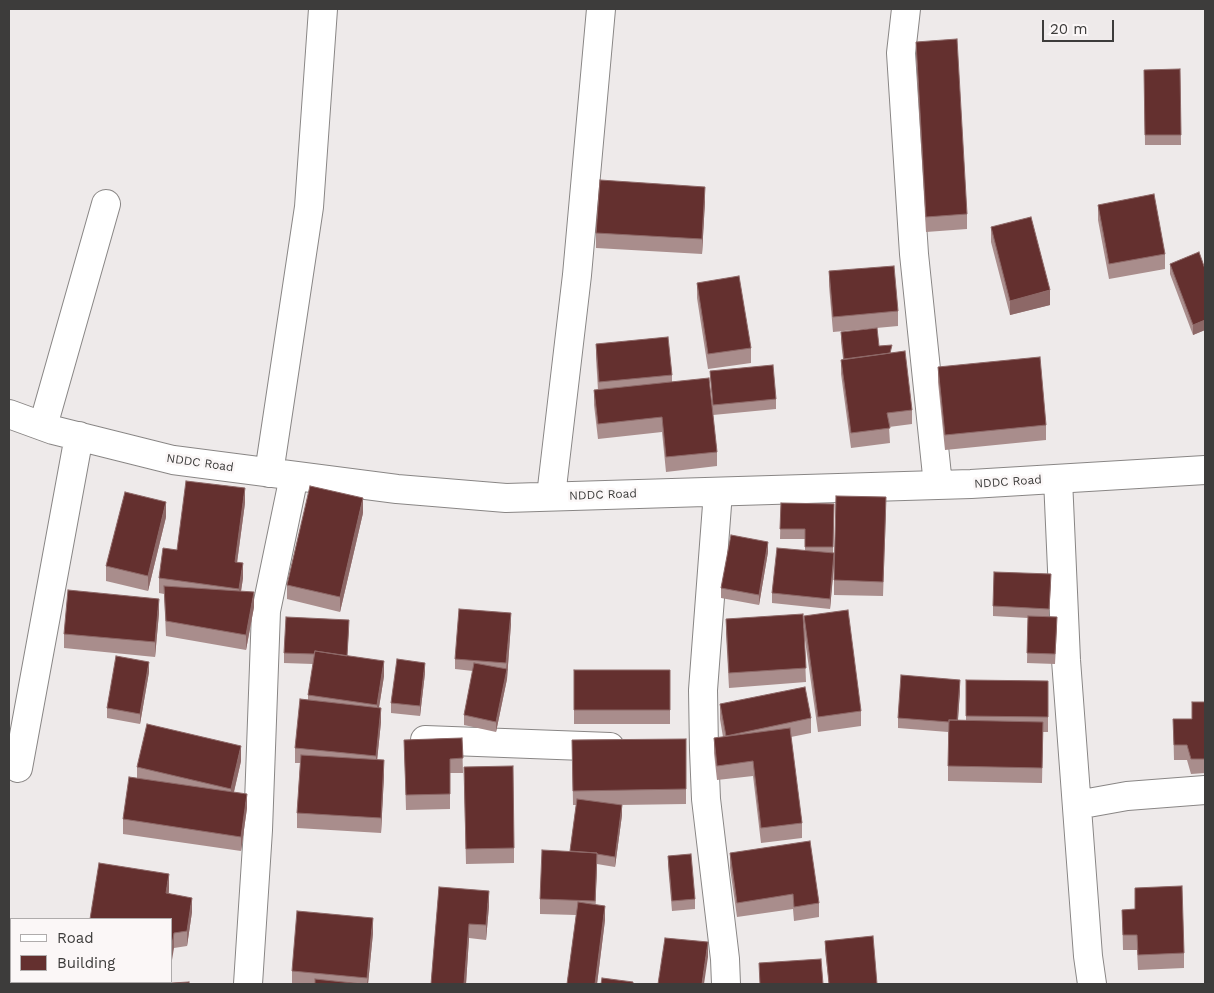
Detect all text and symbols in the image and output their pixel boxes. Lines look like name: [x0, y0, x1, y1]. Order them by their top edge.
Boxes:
scale bar: [1044, 10, 1116, 42]
text: 20 m: [1050, 20, 1088, 38]
street label: NDDC Road: [165, 451, 235, 475]
street label: NDDC Road: [974, 472, 1042, 492]
street label: NDDC Road: [569, 487, 637, 503]
legend: [10, 918, 172, 983]
text: Road: [57, 929, 94, 947]
text: Building: [57, 954, 115, 972]

